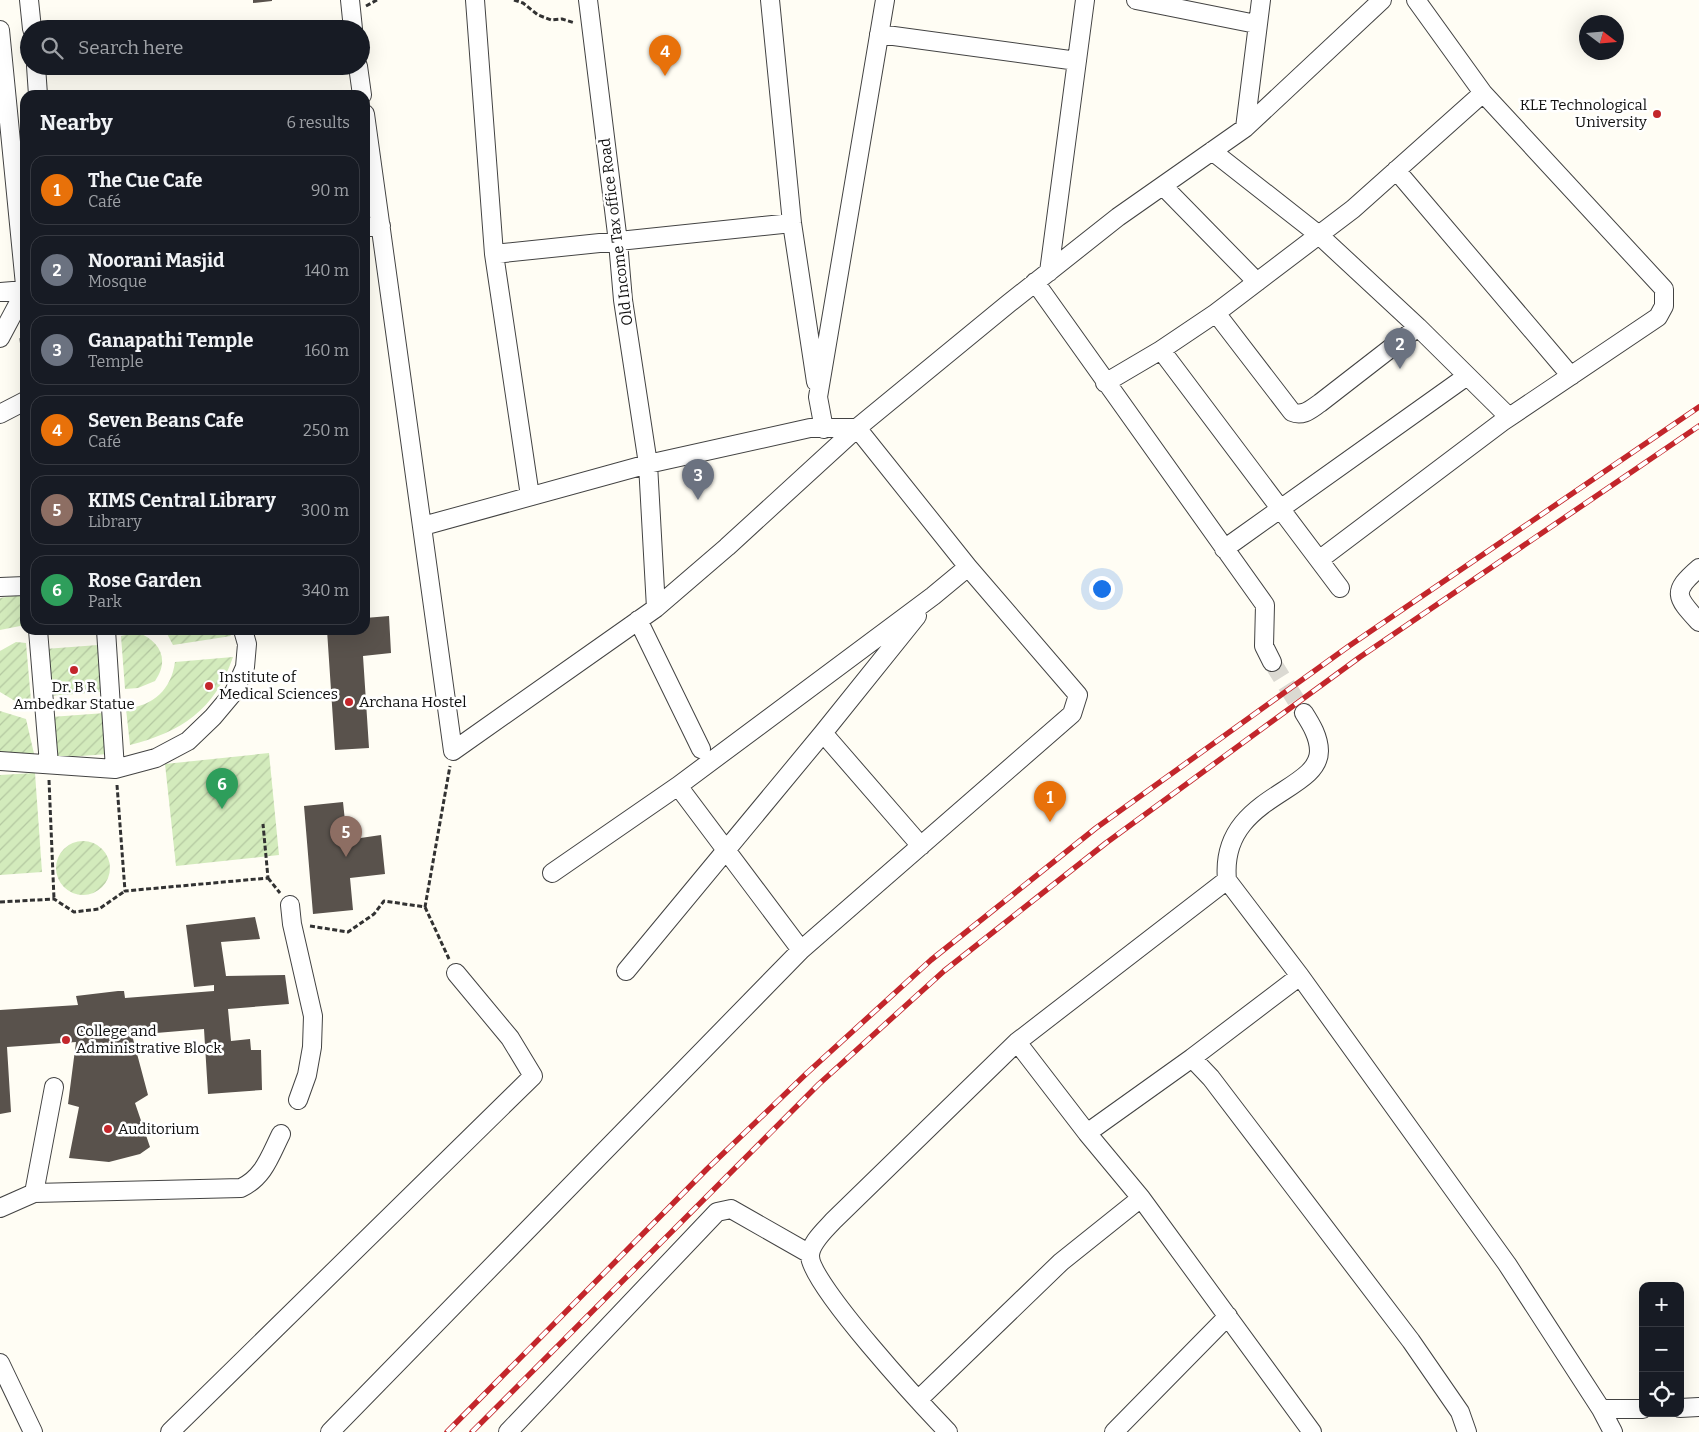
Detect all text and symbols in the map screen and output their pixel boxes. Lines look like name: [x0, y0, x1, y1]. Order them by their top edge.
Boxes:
north arrow: [1579, 15, 1624, 60]
search box: [20, 20, 370, 75]
icon: search: [38, 34, 66, 62]
pin: 4: [649, 35, 681, 76]
text: Search here: [78, 36, 183, 59]
place label: KLE Technological University: [1520, 96, 1647, 131]
marker: KLE Technological University: [1651, 108, 1663, 120]
text: Nearby: [40, 110, 113, 136]
text: 6 results: [287, 113, 350, 132]
street label: Old Income Tax office Road: [596, 137, 636, 327]
text: The Cue Cafe: [88, 169, 203, 192]
text: 1: [54, 181, 60, 200]
text: 90 m: [311, 181, 349, 200]
text: Café: [88, 192, 121, 211]
text: Noorani Masjid: [88, 249, 225, 272]
text: 2: [52, 261, 62, 280]
text: 140 m: [304, 261, 349, 280]
text: Mosque: [88, 272, 147, 291]
pin: 2: [1384, 328, 1416, 369]
text: Ganapathi Temple: [88, 329, 253, 352]
text: 3: [52, 341, 62, 360]
text: 160 m: [304, 341, 349, 360]
text: Temple: [88, 352, 143, 371]
text: Seven Beans Cafe: [88, 409, 244, 432]
text: 4: [52, 421, 62, 440]
text: 250 m: [303, 421, 349, 440]
text: Café: [88, 432, 121, 451]
pin: 3: [682, 459, 714, 500]
text: KIMS Central Library: [88, 489, 276, 512]
text: 5: [53, 501, 61, 520]
text: 300 m: [301, 501, 349, 520]
text: Library: [88, 512, 142, 531]
text: Rose Garden: [88, 569, 201, 592]
your location: [1089, 576, 1115, 602]
text: 6: [52, 581, 62, 600]
text: 340 m: [302, 581, 349, 600]
text: Park: [88, 592, 122, 611]
marker: Dr. B R Ambedkar Statue: [68, 664, 80, 676]
place label: Institute of Medical Sciences: [219, 668, 338, 703]
place label: Dr. B R Ambedkar Statue: [13, 678, 135, 713]
marker: Institute of Medical Sciences: [203, 680, 215, 692]
place label: Archana Hostel: [359, 693, 467, 711]
marker: Archana Hostel: [343, 696, 355, 708]
pin: 6: [206, 768, 238, 809]
pin: 1: [1034, 781, 1066, 822]
pin: 5: [330, 816, 362, 857]
place label: College and Administrative Block: [76, 1022, 222, 1057]
marker: College and Administrative Block: [60, 1034, 72, 1046]
place label: Auditorium: [118, 1120, 200, 1138]
marker: Auditorium: [102, 1123, 114, 1135]
map controls: [1639, 1282, 1684, 1417]
button: +: [1639, 1282, 1684, 1327]
button: −: [1639, 1327, 1684, 1372]
button: locate: [1639, 1372, 1684, 1417]

